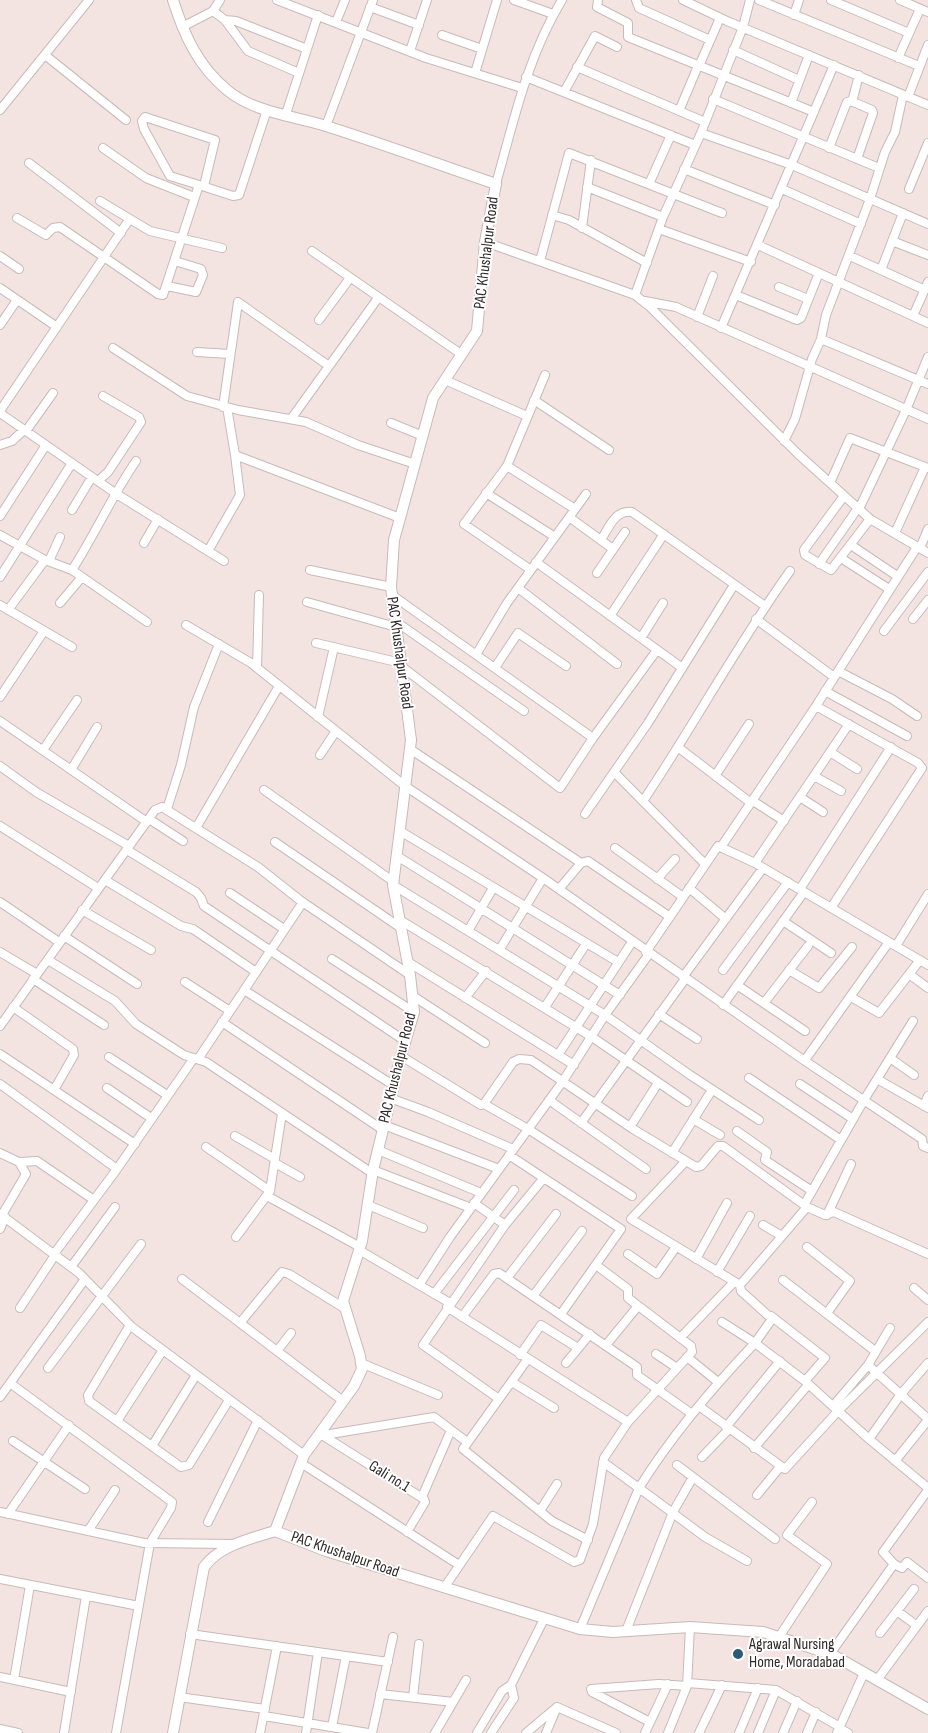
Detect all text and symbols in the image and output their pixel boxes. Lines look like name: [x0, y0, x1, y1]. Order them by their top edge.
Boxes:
street label: PAC Khushalpur Road: [471, 196, 503, 310]
street label: PAC Khushalpur Road: [382, 596, 416, 710]
street label: PAC Khushalpur Road: [375, 1011, 421, 1125]
street label: Gali no.1: [365, 1457, 413, 1497]
street label: PAC Khushalpur Road: [288, 1528, 402, 1582]
place label: Agrawal Nursing Home, Moradabad: [749, 1635, 845, 1673]
marker: Agrawal Nursing Home, Moradabad: [731, 1647, 745, 1661]

